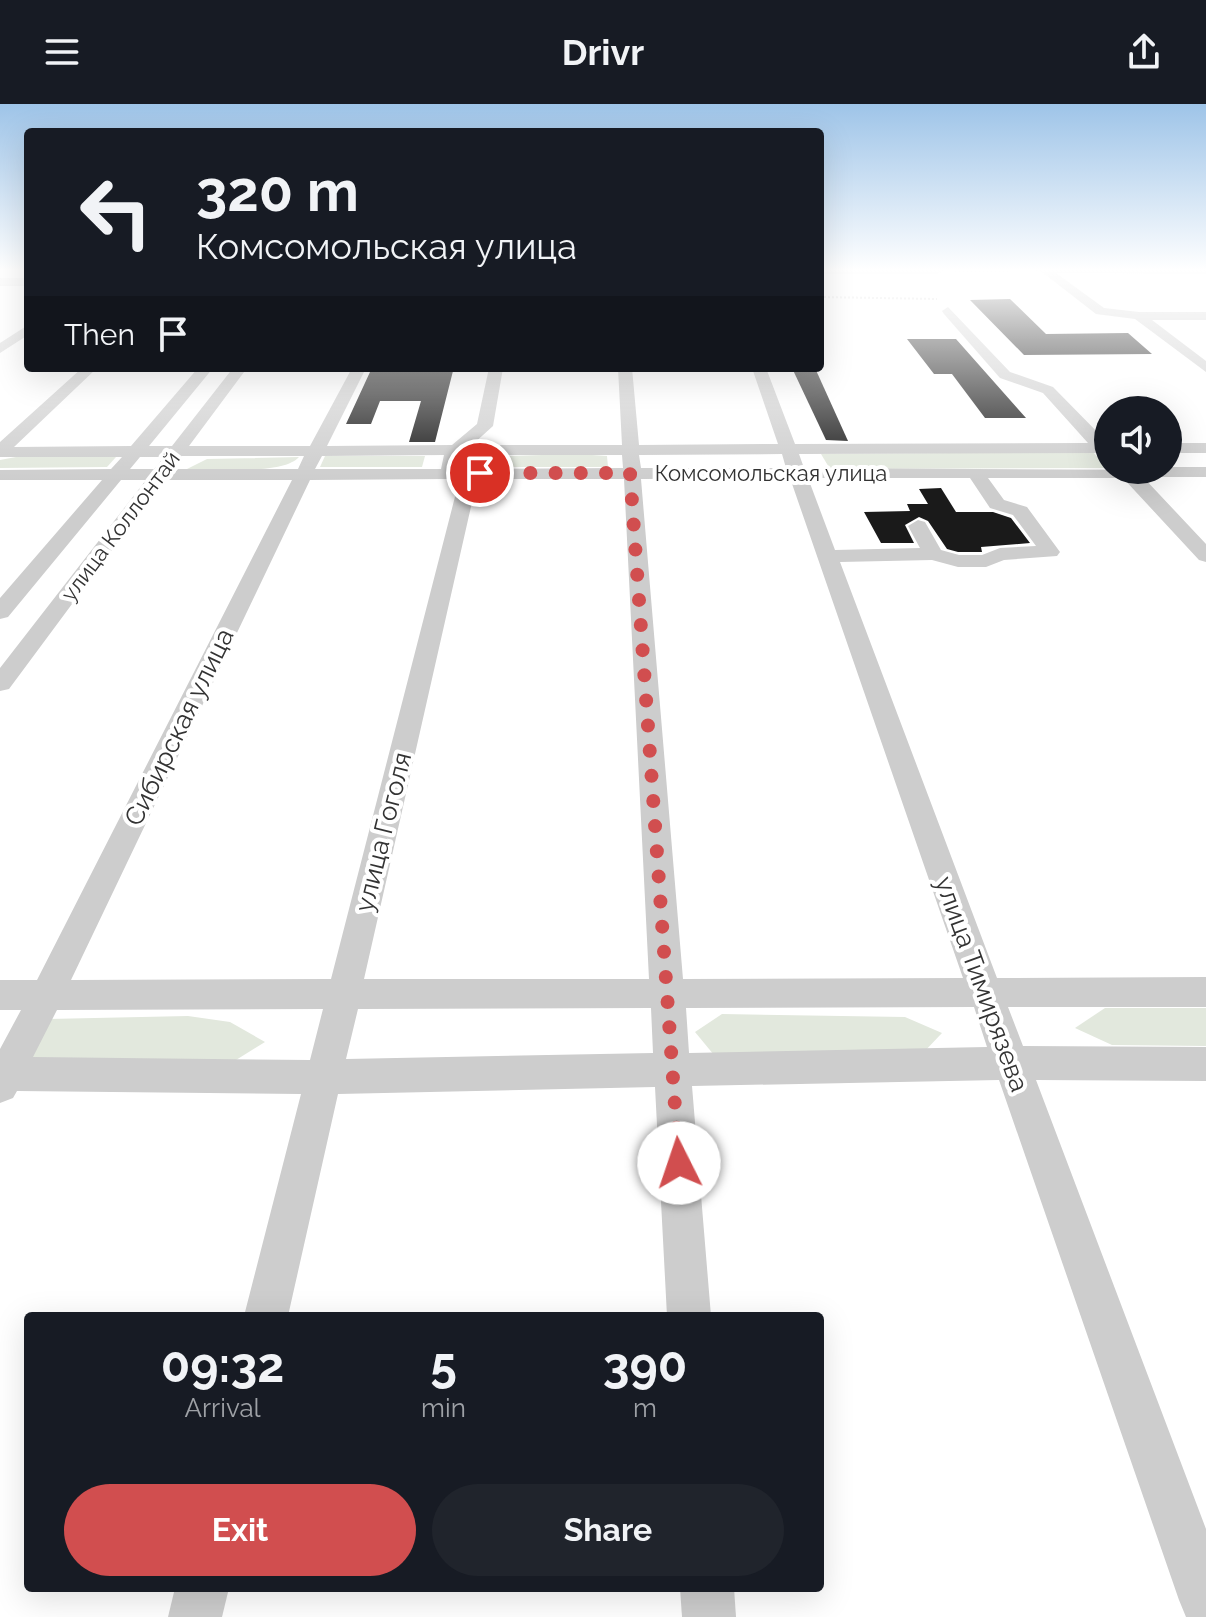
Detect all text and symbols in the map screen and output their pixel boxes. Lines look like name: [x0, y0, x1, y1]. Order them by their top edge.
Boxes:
icon: menu: [40, 30, 84, 74]
icon: share: [1122, 30, 1166, 74]
text: Drivr: [562, 31, 644, 73]
text: 320 m: [196, 158, 359, 224]
icon: left: [64, 160, 168, 264]
text: Комсомольская улица: [196, 225, 577, 267]
icon: arrive: [151, 312, 195, 356]
text: Then: [64, 317, 135, 352]
map controls: [1094, 396, 1182, 484]
button: sound: [1094, 396, 1182, 484]
pin: [446, 439, 514, 507]
street label: улица Коллонтай: [55, 446, 185, 606]
icon: arrive: [458, 451, 502, 495]
street label: Комсомольская улица: [655, 460, 887, 486]
street label: Сибирская улица: [118, 624, 240, 830]
street label: улица Гоголя: [349, 749, 417, 915]
street label: улица Тимирязева: [929, 872, 1035, 1096]
position arrow: [637, 1121, 721, 1205]
text: 09:32: [161, 1337, 284, 1393]
text: 5: [430, 1337, 457, 1393]
text: 390: [603, 1337, 687, 1393]
text: Arrival: [184, 1393, 261, 1423]
text: min: [421, 1393, 466, 1423]
text: m: [633, 1393, 657, 1423]
button: Exit: [64, 1484, 416, 1576]
button: Share: [432, 1484, 784, 1576]

